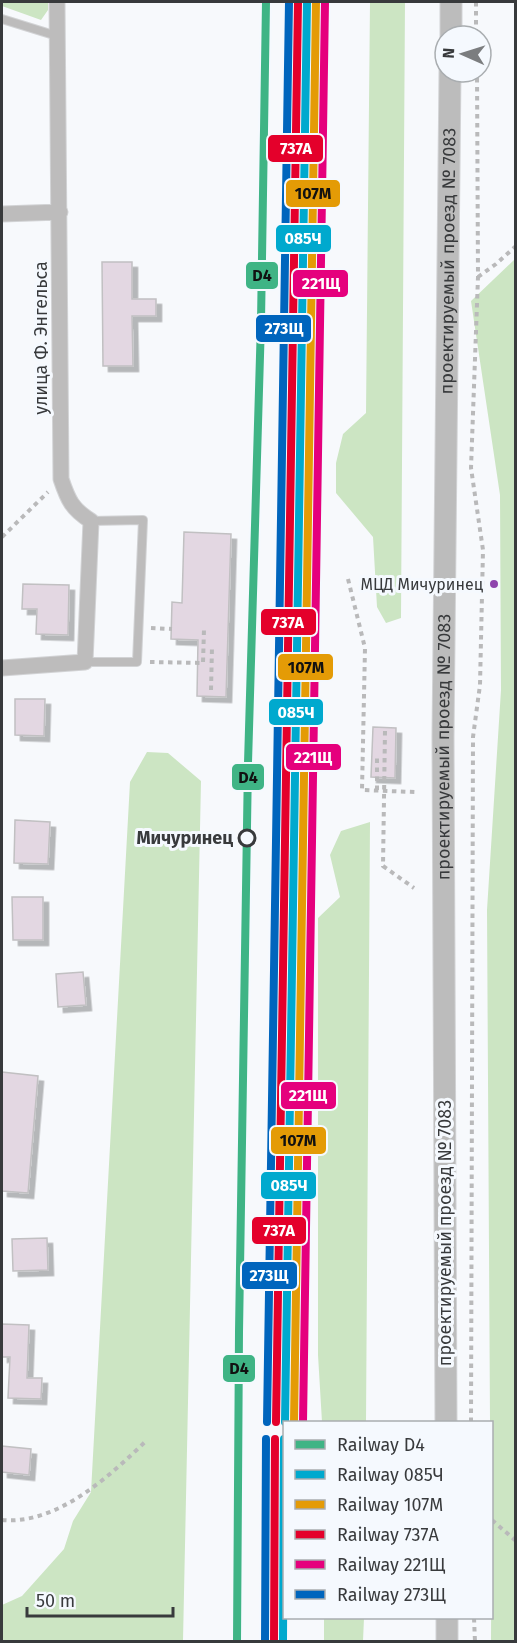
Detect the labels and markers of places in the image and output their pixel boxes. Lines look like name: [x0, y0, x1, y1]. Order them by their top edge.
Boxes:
place label: МЦД Мичуринец: [360, 575, 484, 594]
marker: МЦД Мичуринец: [488, 578, 500, 590]
place label: Мичуринец: [136, 827, 233, 849]
marker: Мичуринец: [238, 829, 256, 847]

